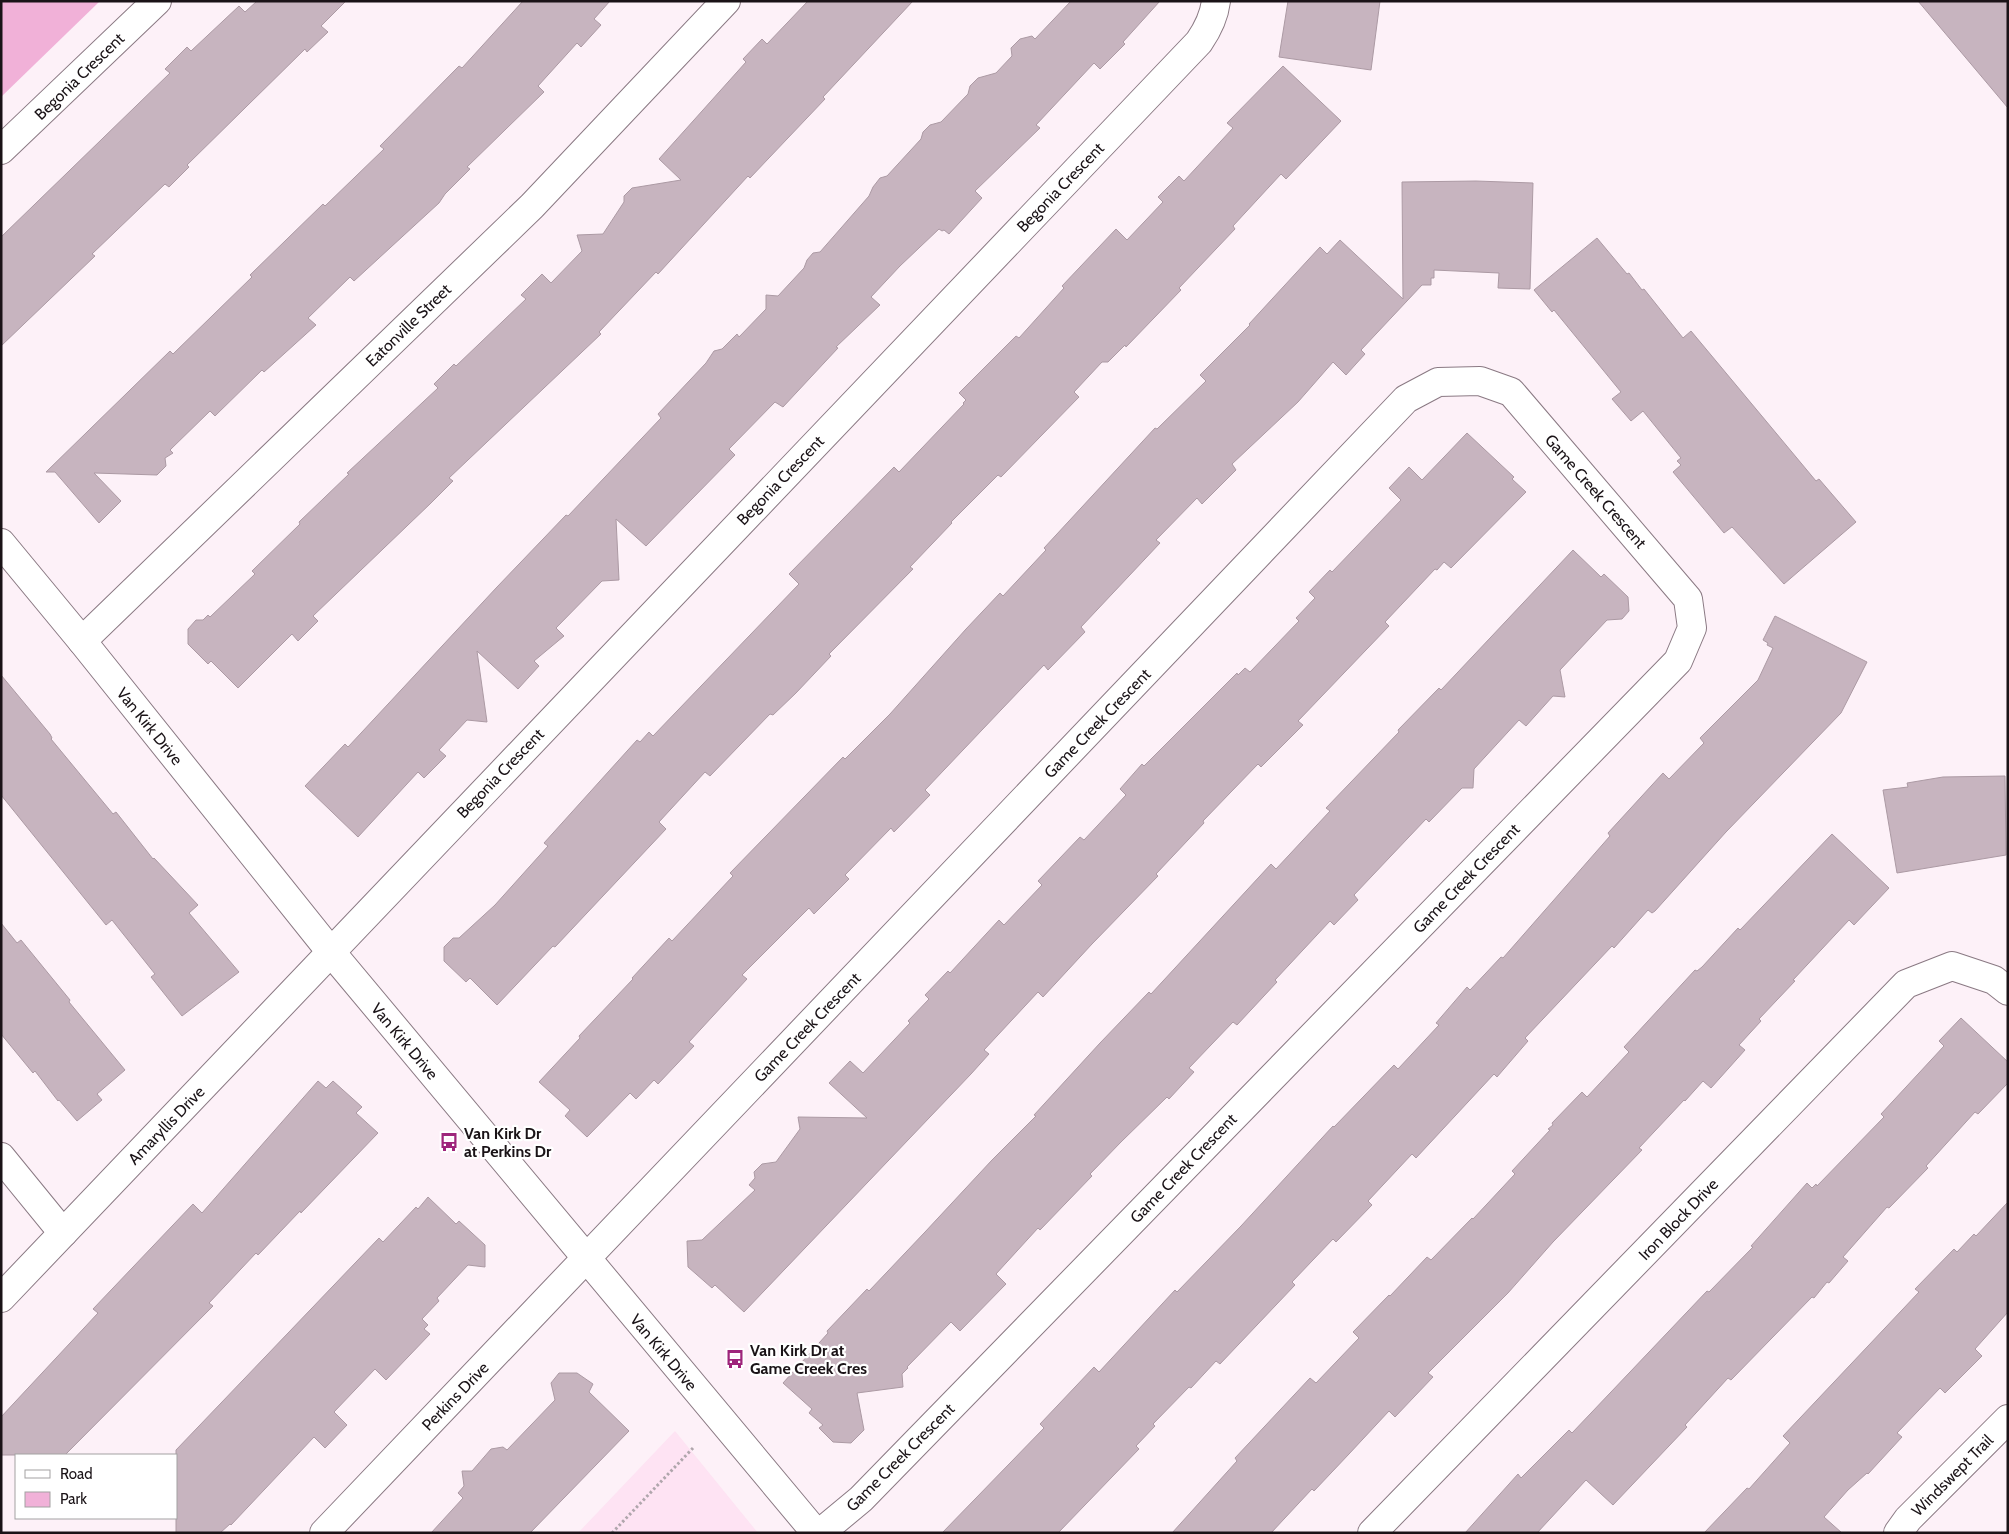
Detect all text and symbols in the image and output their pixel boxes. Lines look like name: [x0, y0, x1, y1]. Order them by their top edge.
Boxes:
street label: Begonia Crescent: [31, 28, 128, 124]
street label: Begonia Crescent: [1013, 138, 1108, 236]
street label: Eatonville Street: [362, 280, 455, 371]
street label: Game Creek Crescent: [1541, 430, 1651, 553]
street label: Begonia Crescent: [733, 431, 828, 529]
street label: Game Creek Crescent: [1040, 664, 1155, 782]
street label: Van Kirk Drive: [113, 684, 187, 769]
street label: Begonia Crescent: [453, 724, 548, 822]
street label: Game Creek Crescent: [1409, 819, 1524, 937]
street label: Game Creek Crescent: [750, 968, 865, 1086]
street label: Van Kirk Drive: [367, 999, 442, 1083]
street label: Amaryllis Drive: [124, 1082, 209, 1169]
street label: Game Creek Crescent: [1126, 1109, 1241, 1227]
place label: Van Kirk Dr at Perkins Dr: [464, 1124, 552, 1161]
bus stop icon: Van Kirk Dr at Perkins Dr: [438, 1131, 460, 1153]
street label: Iron Block Drive: [1635, 1175, 1722, 1264]
street label: Van Kirk Drive: [626, 1310, 701, 1394]
place label: Van Kirk Dr at Game Creek Cres: [750, 1341, 867, 1378]
bus stop icon: Van Kirk Dr at Game Creek Cres: [724, 1348, 746, 1370]
street label: Perkins Drive: [418, 1358, 493, 1435]
street label: Game Creek Crescent: [842, 1399, 959, 1515]
street label: Windswept Trail: [1908, 1431, 1997, 1520]
legend: [15, 1454, 178, 1519]
text: Road: [60, 1465, 93, 1483]
text: Park: [60, 1490, 87, 1508]

